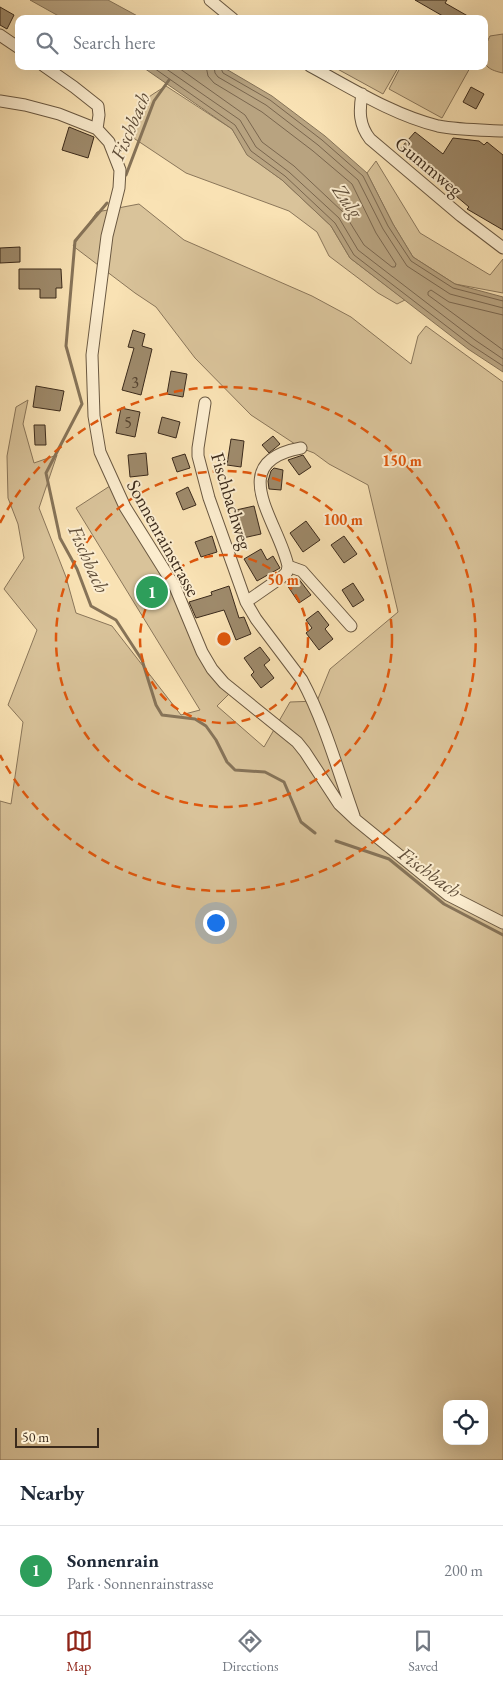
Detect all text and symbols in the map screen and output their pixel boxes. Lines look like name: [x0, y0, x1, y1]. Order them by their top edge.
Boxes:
search box: [15, 15, 488, 70]
icon: search: [33, 29, 61, 57]
text: Search here: [73, 30, 155, 55]
water label: Fischbach: [104, 88, 156, 165]
street label: Gummweg: [390, 131, 468, 203]
water label: Zulg: [326, 178, 369, 224]
house number: 3: [131, 372, 139, 393]
house number: 5: [124, 412, 132, 433]
street label: Fischbachweg: [205, 450, 258, 553]
text: 150 m: [382, 451, 422, 470]
street label: Sonnenrainstrasse: [121, 475, 206, 601]
text: 100 m: [323, 510, 363, 529]
water label: Fischbach: [62, 520, 115, 597]
text: 50 m: [267, 570, 299, 589]
pin: 1: [136, 573, 168, 611]
centre of rings: [215, 630, 233, 648]
water label: Fischbach: [393, 840, 467, 904]
your location: [203, 910, 229, 936]
map controls: [443, 1400, 488, 1445]
button: locate: [443, 1400, 488, 1445]
scale bar: [15, 1425, 99, 1448]
text: 50 m: [22, 1428, 49, 1446]
text: Nearby: [20, 1479, 84, 1506]
text: Sonnenrain: [67, 1548, 159, 1573]
text: 1: [32, 1560, 40, 1581]
text: 200 m: [444, 1560, 483, 1581]
text: Park · Sonnenrainstrasse: [67, 1573, 213, 1594]
tab: Map: [65, 1627, 93, 1675]
tab: Directions: [222, 1627, 279, 1675]
tab: Saved: [408, 1627, 438, 1675]

